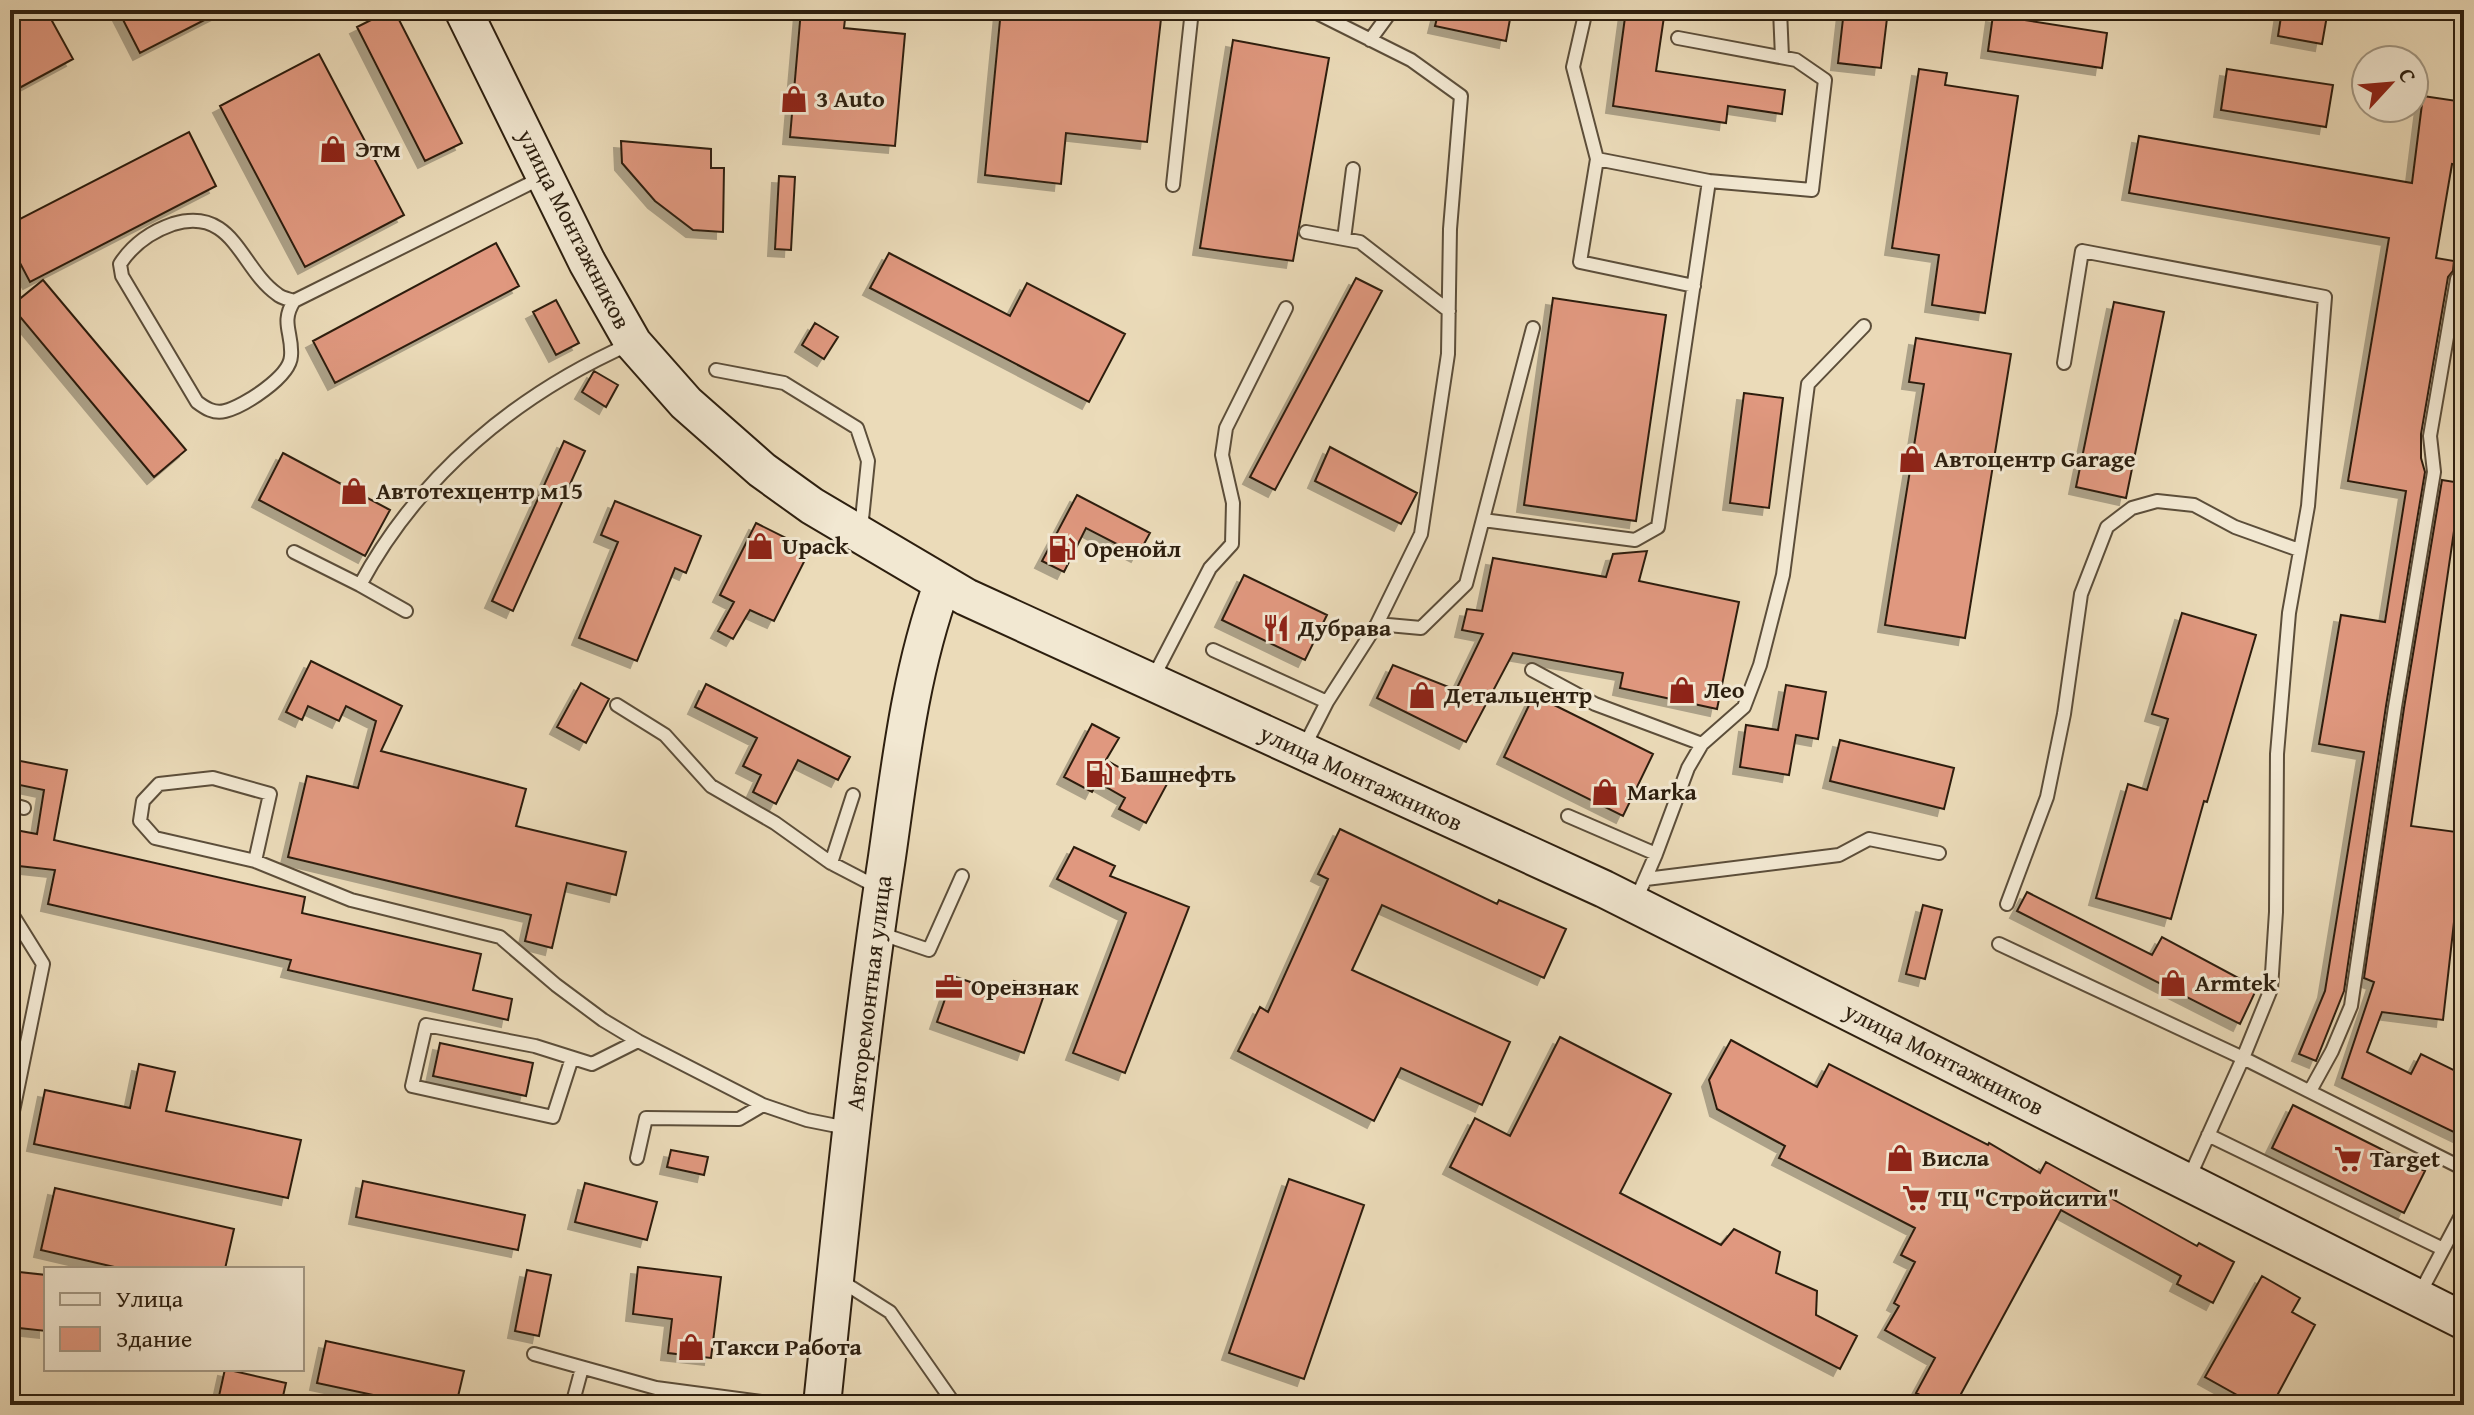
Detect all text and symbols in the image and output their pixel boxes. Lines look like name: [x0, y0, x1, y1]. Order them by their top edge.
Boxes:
north arrow: [2350, 44, 2430, 124]
text: С: [2391, 63, 2425, 88]
place label: 3 Auto: [816, 81, 885, 116]
shop icon: 3 Auto: [779, 84, 809, 114]
street label: улица Монтажников: [508, 122, 640, 335]
place label: Этм: [355, 131, 401, 166]
shop icon: Этм: [318, 134, 348, 164]
place label: Автоцентр Garage: [1934, 441, 2136, 476]
shop icon: Автоцентр Garage: [1897, 444, 1927, 474]
place label: Автотехцентр м15: [376, 473, 583, 508]
shop icon: Автотехцентр м15: [339, 476, 369, 506]
place label: Upack: [782, 528, 849, 563]
shop icon: Upack: [745, 531, 775, 561]
place label: Оренойл: [1084, 531, 1181, 566]
fuel station icon: Оренойл: [1047, 534, 1077, 564]
place label: Дубрава: [1297, 610, 1392, 645]
restaurant icon: Дубрава: [1261, 613, 1291, 643]
place label: Лео: [1704, 672, 1745, 707]
shop icon: Лео: [1667, 675, 1697, 705]
place label: Детальцентр: [1443, 677, 1592, 712]
shop icon: Детальцентр: [1407, 680, 1437, 710]
street label: улица Монтажников: [1253, 715, 1468, 840]
place label: Башнефть: [1121, 756, 1236, 791]
fuel station icon: Башнефть: [1084, 759, 1114, 789]
place label: Marka: [1627, 774, 1698, 809]
shop icon: Marka: [1590, 777, 1620, 807]
street label: Авторемонтная улица: [837, 873, 900, 1113]
place label: Armtek: [2195, 965, 2277, 1000]
shop icon: Armtek: [2158, 968, 2188, 998]
place label: Орензнак: [971, 969, 1079, 1004]
office icon: Орензнак: [934, 972, 964, 1002]
street label: улица Монтажников: [1837, 992, 2050, 1124]
place label: Висла: [1922, 1140, 1990, 1175]
place label: Target: [2370, 1141, 2440, 1176]
shop icon: Висла: [1885, 1143, 1915, 1173]
supermarket icon: Target: [2333, 1144, 2363, 1174]
place label: ТЦ "Стройсити": [1938, 1180, 2119, 1215]
supermarket icon: ТЦ "Стройсити": [1901, 1183, 1931, 1213]
legend: [44, 1267, 304, 1371]
text: Улица: [116, 1281, 184, 1316]
text: Здание: [116, 1321, 192, 1356]
place label: Такси Работа: [713, 1329, 863, 1364]
shop icon: Такси Работа: [676, 1332, 706, 1362]

